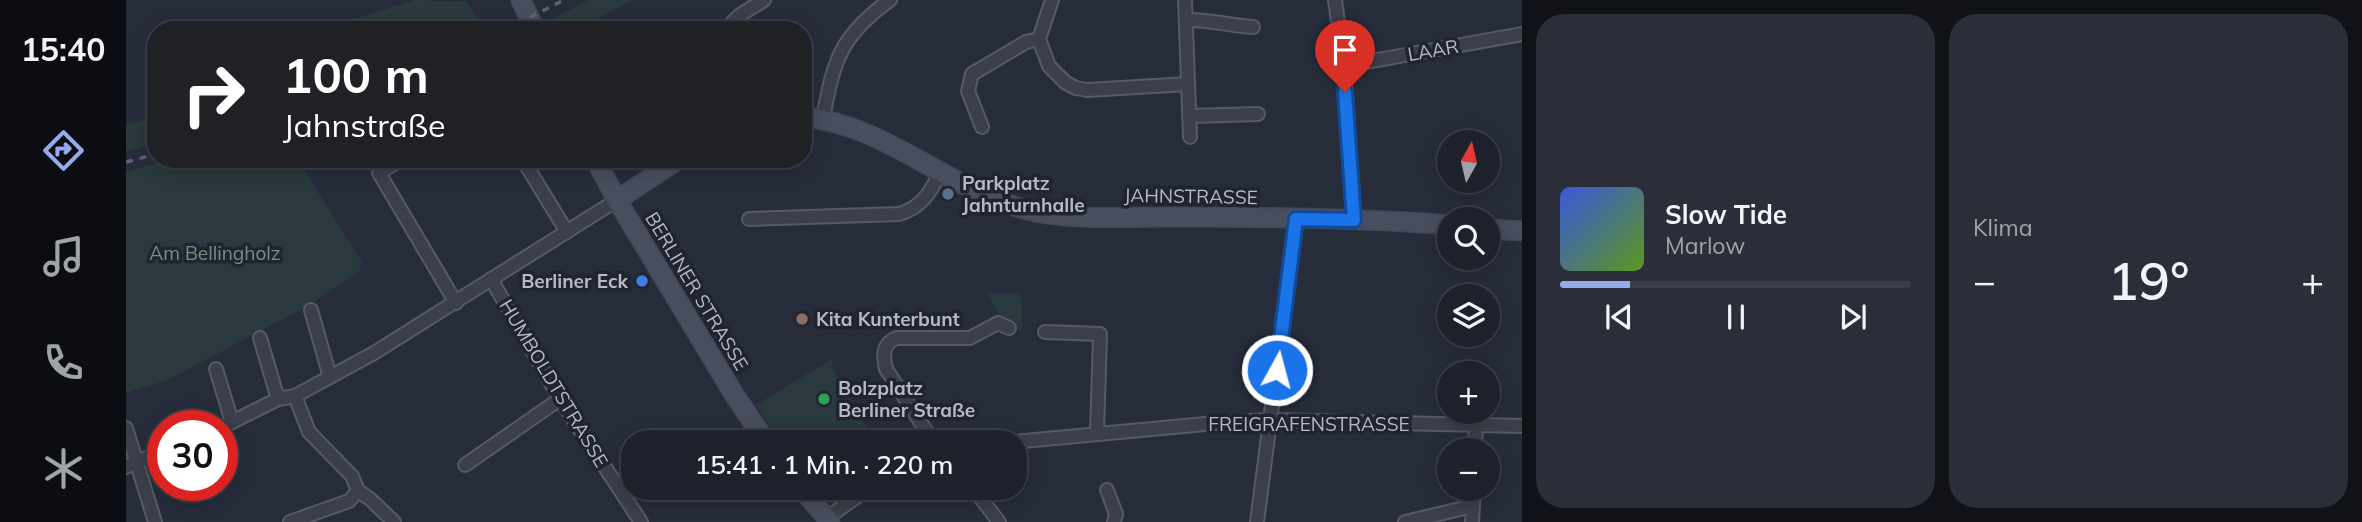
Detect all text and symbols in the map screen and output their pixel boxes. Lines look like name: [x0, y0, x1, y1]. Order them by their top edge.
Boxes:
pin: [1315, 20, 1375, 92]
text: 15:40: [21, 29, 105, 69]
icon: arrive: [1326, 31, 1364, 69]
street label: LAAR: [1406, 34, 1460, 66]
text: 100 m: [283, 44, 429, 105]
icon: right: [168, 49, 259, 140]
text: Jahnstraße: [283, 105, 446, 145]
icon: directions: [39, 126, 88, 175]
north arrow: [1437, 130, 1500, 192]
map controls: [1437, 130, 1500, 501]
place label: Parkplatz Jahnturnhalle: [962, 171, 1085, 217]
street label: JAHNSTRASSE: [1124, 183, 1258, 209]
marker: Parkplatz Jahnturnhalle: [940, 186, 956, 202]
text: Slow Tide: [1665, 198, 1787, 231]
street label: BERLINER STRASSE: [640, 207, 754, 375]
button: search: [1437, 207, 1500, 270]
text: Klima: [1973, 213, 2033, 242]
text: Marlow: [1665, 231, 1745, 260]
icon: music: [39, 232, 88, 281]
park label: Am Bellingholz: [149, 241, 281, 265]
text: 19°: [2108, 248, 2189, 313]
text: −: [1973, 257, 1996, 305]
text: +: [2301, 257, 2324, 305]
place label: Berliner Eck: [521, 269, 629, 293]
marker: Berliner Eck: [634, 273, 650, 289]
button: layers: [1437, 284, 1500, 347]
street label: HUMBOLDTSTRASSE: [494, 295, 614, 471]
icon: previous: [1600, 298, 1638, 336]
icon: pause: [1717, 298, 1755, 336]
icon: next: [1834, 298, 1872, 336]
place label: Kita Kunterbunt: [816, 307, 960, 331]
marker: Kita Kunterbunt: [794, 311, 810, 327]
position arrow: [1240, 333, 1314, 407]
icon: phone: [39, 338, 88, 387]
button: +: [1437, 361, 1500, 424]
place label: Bolzplatz Berliner Straße: [838, 376, 975, 422]
marker: Bolzplatz Berliner Straße: [816, 391, 832, 407]
speed limit sign: 30: [147, 410, 238, 501]
street label: FREIGRAFENSTRASSE: [1208, 412, 1410, 436]
button: −: [1437, 438, 1500, 501]
icon: climate: [39, 444, 88, 493]
text: 15:41 · 1 Min. · 220 m: [695, 448, 953, 481]

